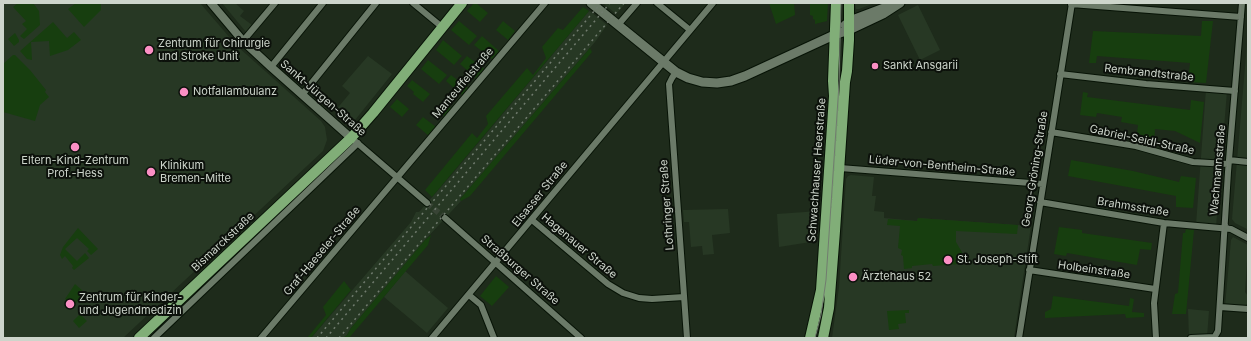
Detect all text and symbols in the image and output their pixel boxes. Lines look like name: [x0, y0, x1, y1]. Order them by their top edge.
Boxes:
place label: Zentrum für Chirurgie und Stroke Unit: [158, 37, 270, 63]
marker: Zentrum für Chirurgie und Stroke Unit: [143, 44, 155, 56]
street label: Manteuffelstraße: [430, 45, 496, 121]
street label: Sankt-Jürgen-Straße: [277, 57, 369, 139]
place label: Sankt Ansgarii: [883, 59, 958, 73]
marker: Sankt Ansgarii: [870, 61, 880, 71]
street label: Rembrandtstraße: [1104, 62, 1194, 84]
place label: Notfallambulanz: [193, 85, 277, 99]
marker: Notfallambulanz: [178, 86, 190, 98]
street label: Schwachhauser Heerstraße: [805, 97, 829, 243]
street label: Georg-Gröning-Straße: [1019, 110, 1051, 228]
street label: Gabriel-Seidl-Straße: [1088, 122, 1196, 158]
street label: Wachmannstraße: [1207, 124, 1229, 216]
marker: Eltern-Kind-Zentrum Prof.-Hess: [69, 141, 81, 153]
street label: Lüder-von-Bentheim-Straße: [868, 153, 1016, 179]
place label: Eltern-Kind-Zentrum Prof.-Hess: [21, 154, 129, 180]
street label: Elsasser Straße: [509, 158, 571, 230]
place label: Klinikum Bremen-Mitte: [160, 159, 231, 185]
street label: Lothringer Straße: [657, 159, 677, 251]
marker: Klinikum Bremen-Mitte: [145, 166, 157, 178]
street label: Brahmsstraße: [1096, 195, 1170, 219]
street label: Graf-Haeseler-Straße: [281, 204, 363, 298]
street label: Bismarckstraße: [189, 210, 257, 274]
street label: Hagenauer Straße: [539, 211, 619, 281]
street label: Straßburger Straße: [478, 232, 562, 308]
place label: St. Joseph-Stift: [957, 253, 1038, 267]
marker: St. Joseph-Stift: [942, 254, 954, 266]
street label: Holbeinstraße: [1057, 258, 1131, 282]
place label: Ärztehaus 52: [862, 270, 931, 284]
marker: Ärztehaus 52: [847, 271, 859, 283]
place label: Zentrum für Kinder- und Jugendmedizin: [79, 291, 182, 317]
marker: Zentrum für Kinder- und Jugendmedizin: [64, 298, 76, 310]

